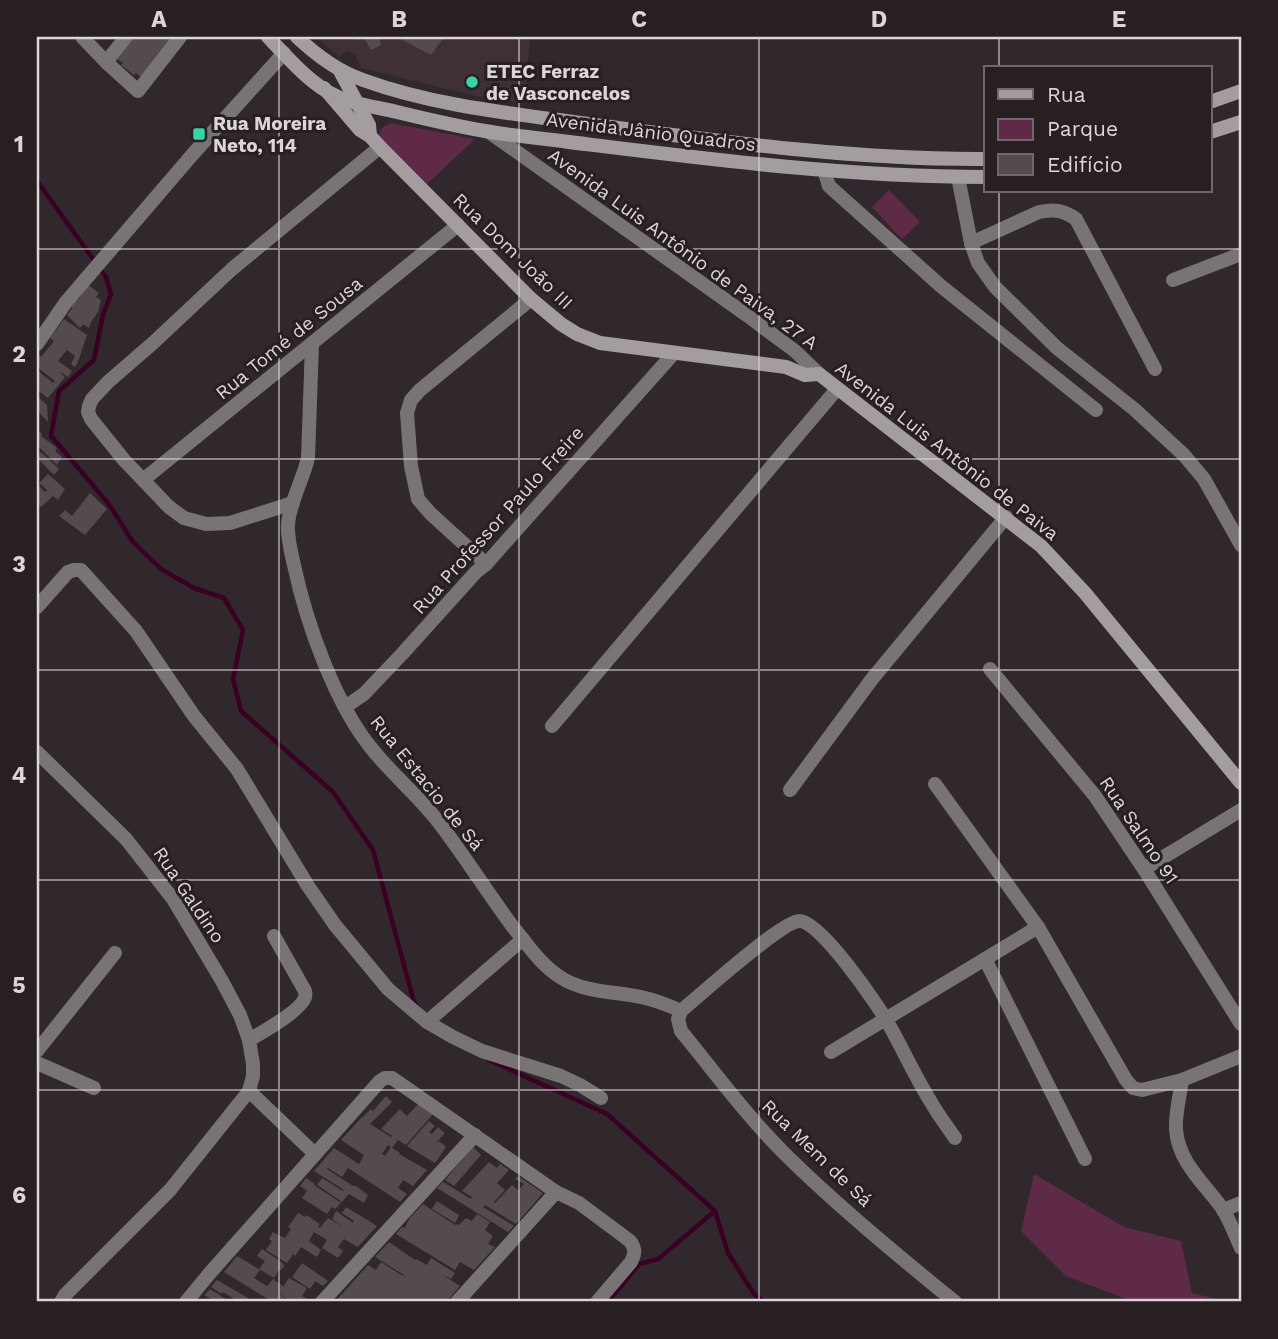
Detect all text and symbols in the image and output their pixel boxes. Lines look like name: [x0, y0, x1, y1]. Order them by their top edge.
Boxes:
text: A: [151, 6, 167, 33]
text: B: [391, 6, 407, 33]
text: C: [631, 6, 647, 33]
text: D: [871, 6, 887, 33]
text: E: [1112, 6, 1126, 33]
place label: ETEC Ferraz de Vasconcelos: [486, 60, 630, 105]
legend: [984, 66, 1212, 192]
marker: ETEC Ferraz de Vasconcelos: [464, 74, 480, 90]
text: Rua: [1047, 82, 1086, 107]
street label: Avenida Jânio Quadros: [545, 108, 757, 156]
place label: Rua Moreira Neto, 114: [213, 112, 326, 157]
text: Parque: [1047, 116, 1118, 141]
marker: Rua Moreira Neto, 114: [191, 126, 207, 142]
text: 1: [14, 131, 24, 158]
street label: Avenida Luis Antônio de Paiva, 27 A: [544, 143, 823, 355]
text: Edifício: [1047, 152, 1123, 177]
street label: Rua Dom João III: [448, 188, 578, 314]
street label: Rua Tomé de Sousa: [211, 272, 367, 404]
text: 2: [12, 341, 26, 368]
street label: Avenida Luis Antônio de Paiva: [831, 357, 1064, 546]
street label: Rua Professor Paulo Freire: [407, 421, 589, 619]
text: 3: [12, 551, 26, 578]
street label: Rua Estacio de Sá: [365, 711, 489, 856]
text: 4: [12, 762, 27, 789]
street label: Rua Salmo 91: [1095, 772, 1183, 888]
street label: Rua Galdino: [148, 842, 230, 948]
text: 5: [12, 972, 26, 999]
street label: Rua Mem de Sá: [757, 1094, 877, 1212]
text: 6: [12, 1182, 26, 1209]

